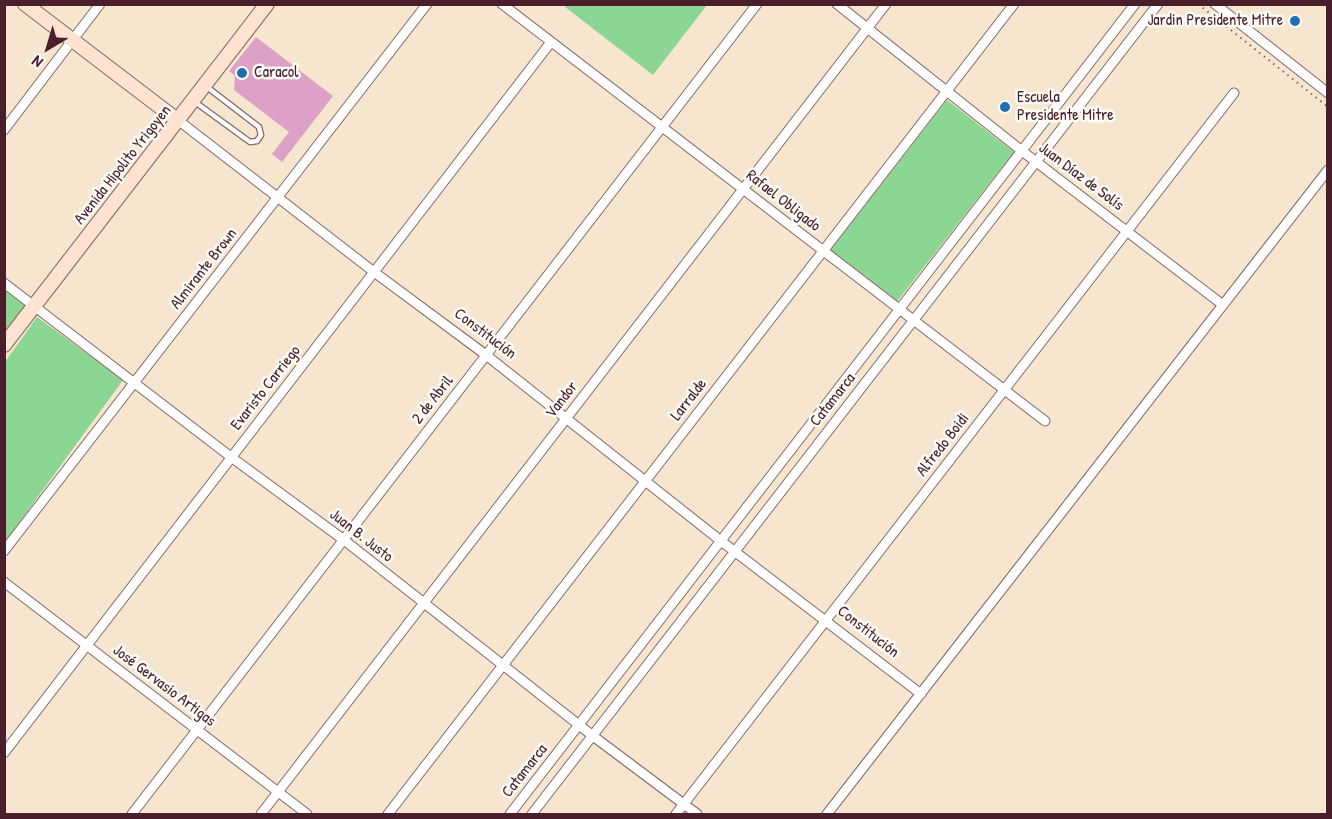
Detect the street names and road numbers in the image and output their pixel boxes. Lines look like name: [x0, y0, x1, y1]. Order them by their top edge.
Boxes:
street label: Avenida Hipolito Yrigoyen: [70, 101, 176, 229]
street label: Juan Díaz de Solís: [1035, 139, 1127, 215]
street label: Rafael Obligado: [742, 166, 824, 236]
street label: Almirante Brown: [167, 225, 241, 313]
street label: Constitución: [450, 304, 520, 364]
street label: Evaristo Carriego: [227, 342, 305, 434]
street label: Catamarca: [806, 369, 860, 431]
street label: 2 de Abril: [408, 372, 458, 428]
street label: Larralde: [667, 375, 711, 425]
street label: Vandor: [542, 378, 582, 422]
street label: Alfredo Boidi: [912, 410, 974, 480]
street label: Juan B. Justo: [325, 505, 397, 567]
street label: Constitución: [833, 602, 903, 662]
street label: José Gervasio Artigas: [109, 641, 219, 731]
street label: Catamarca: [498, 740, 552, 802]

